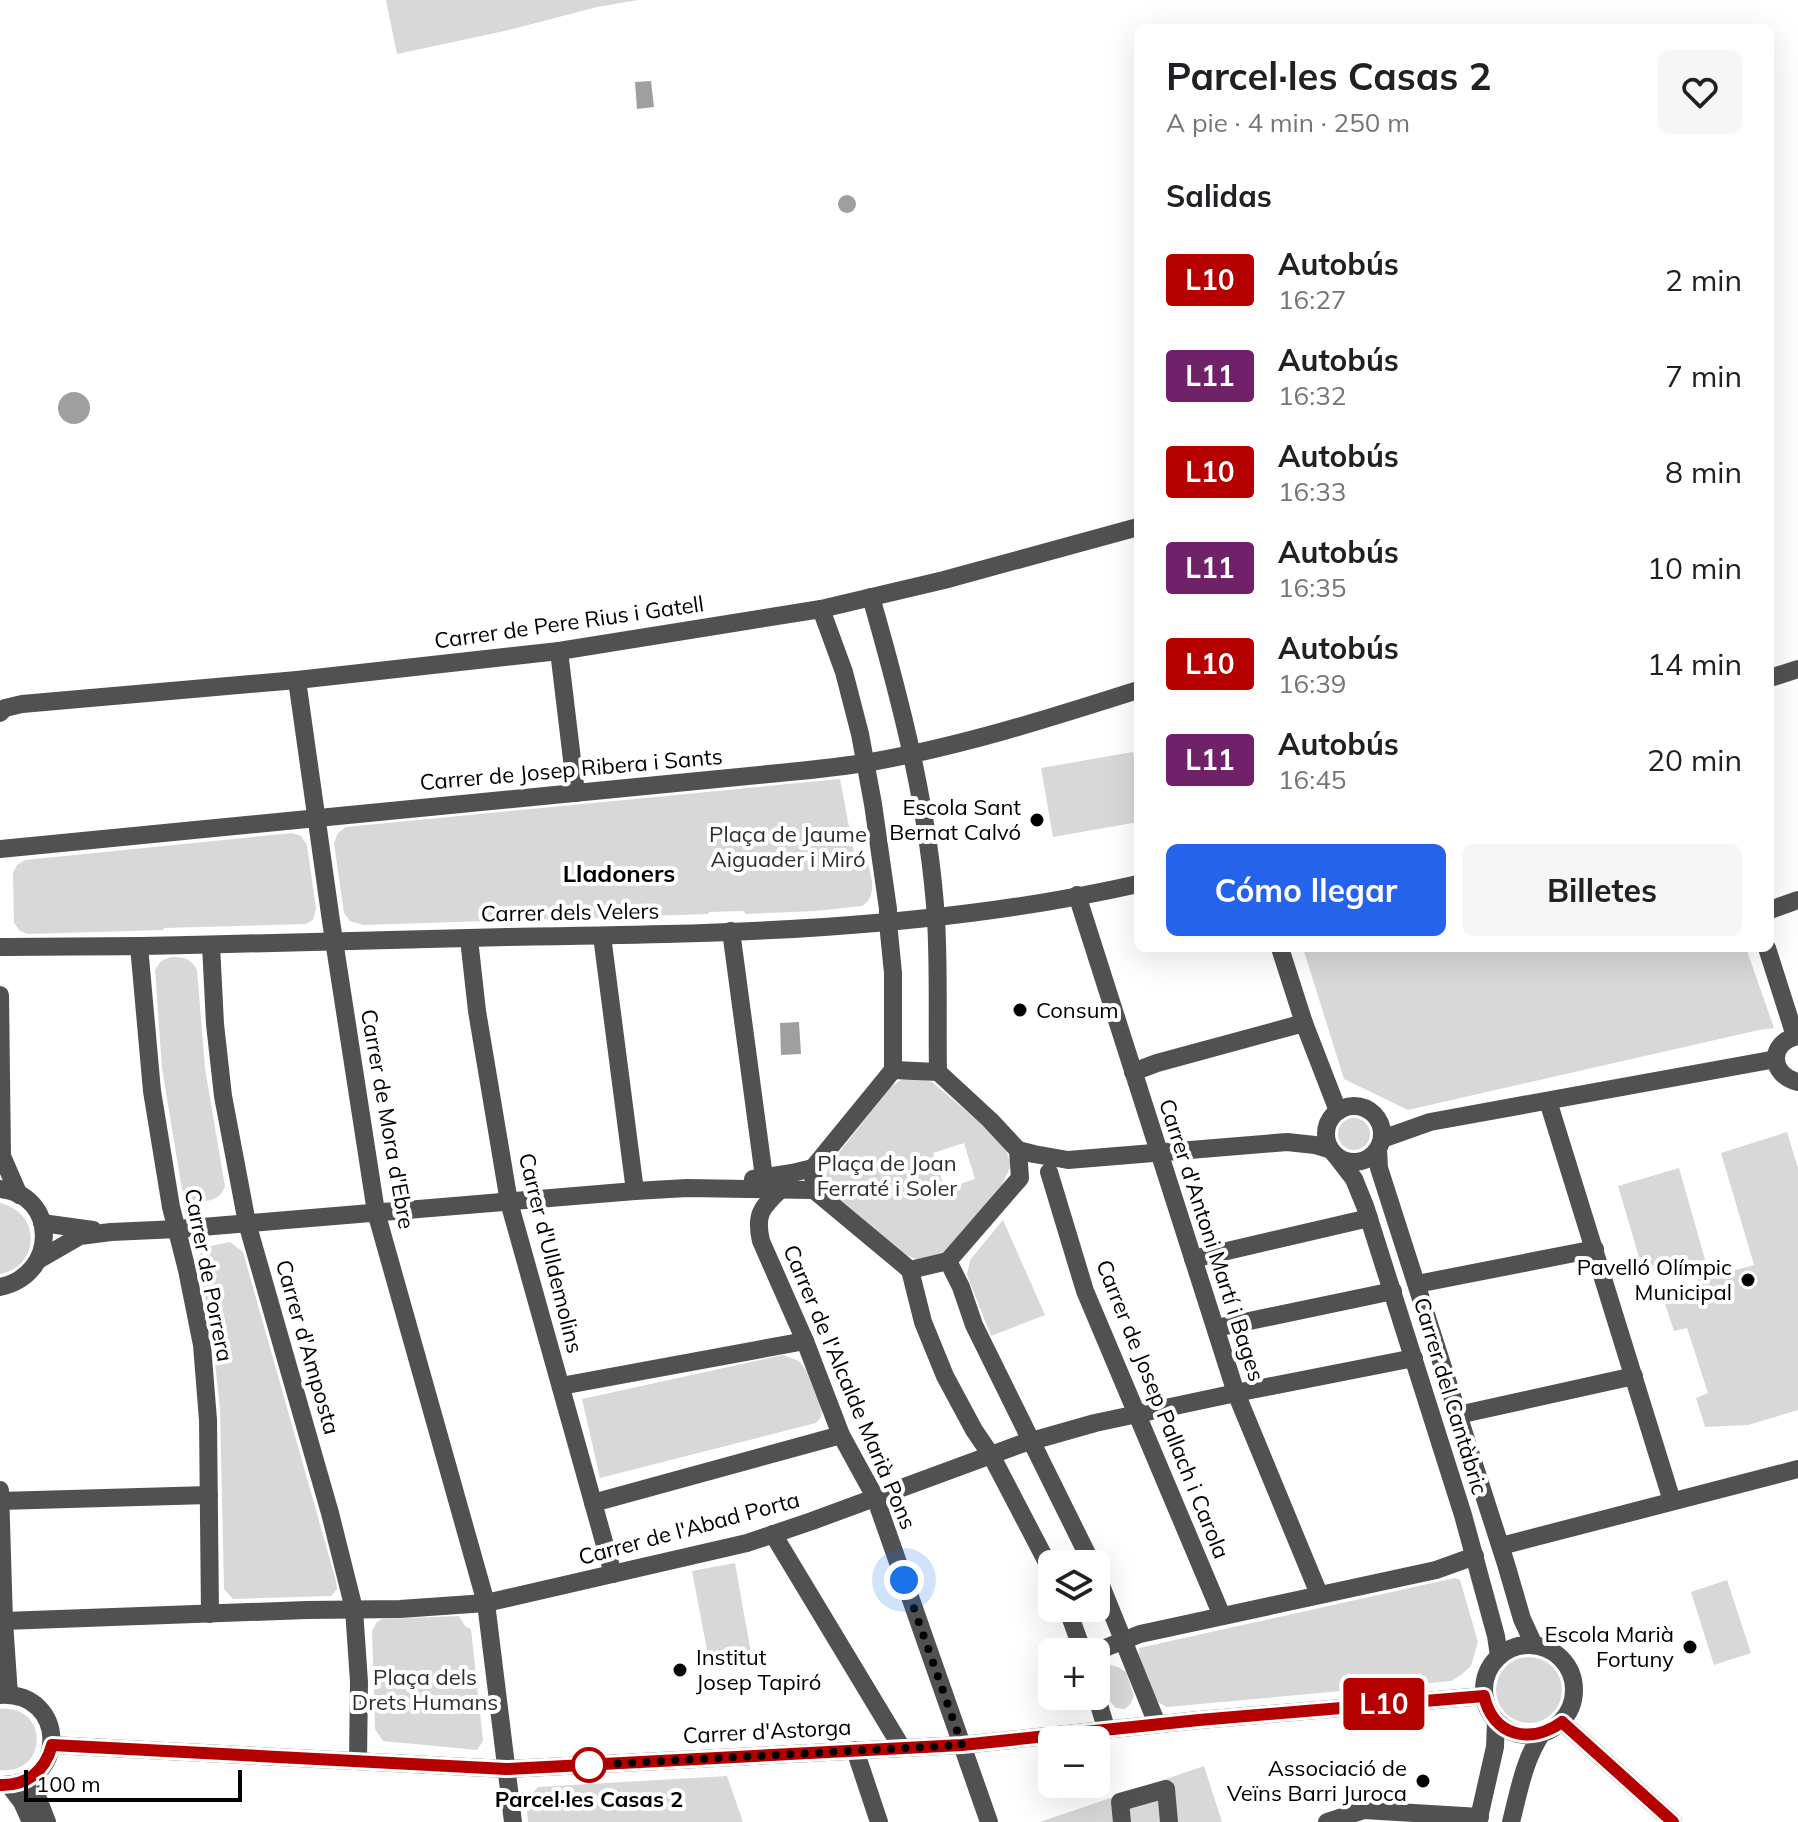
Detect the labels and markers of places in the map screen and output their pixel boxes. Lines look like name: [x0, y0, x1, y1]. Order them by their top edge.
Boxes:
place label: Escola Sant Bernat Calvó: [889, 793, 1021, 846]
marker: Escola Sant Bernat Calvó: [1028, 811, 1046, 829]
place label: Consum: [1036, 996, 1119, 1024]
marker: Consum: [1011, 1001, 1029, 1019]
place label: Pavelló Olímpic Municipal: [1577, 1253, 1732, 1306]
marker: Pavelló Olímpic Municipal: [1739, 1271, 1757, 1289]
place label: Escola Marià Fortuny: [1544, 1620, 1674, 1673]
marker: Escola Marià Fortuny: [1681, 1638, 1699, 1656]
place label: Institut Josep Tapiró: [696, 1643, 821, 1696]
marker: Institut Josep Tapiró: [671, 1661, 689, 1679]
marker: Parcel·les Casas 2: [572, 1748, 606, 1782]
place label: Associació de Veïns Barri Juroca: [1227, 1754, 1407, 1807]
marker: Associació de Veïns Barri Juroca: [1414, 1772, 1432, 1790]
place label: Parcel·les Casas 2: [495, 1785, 683, 1813]

